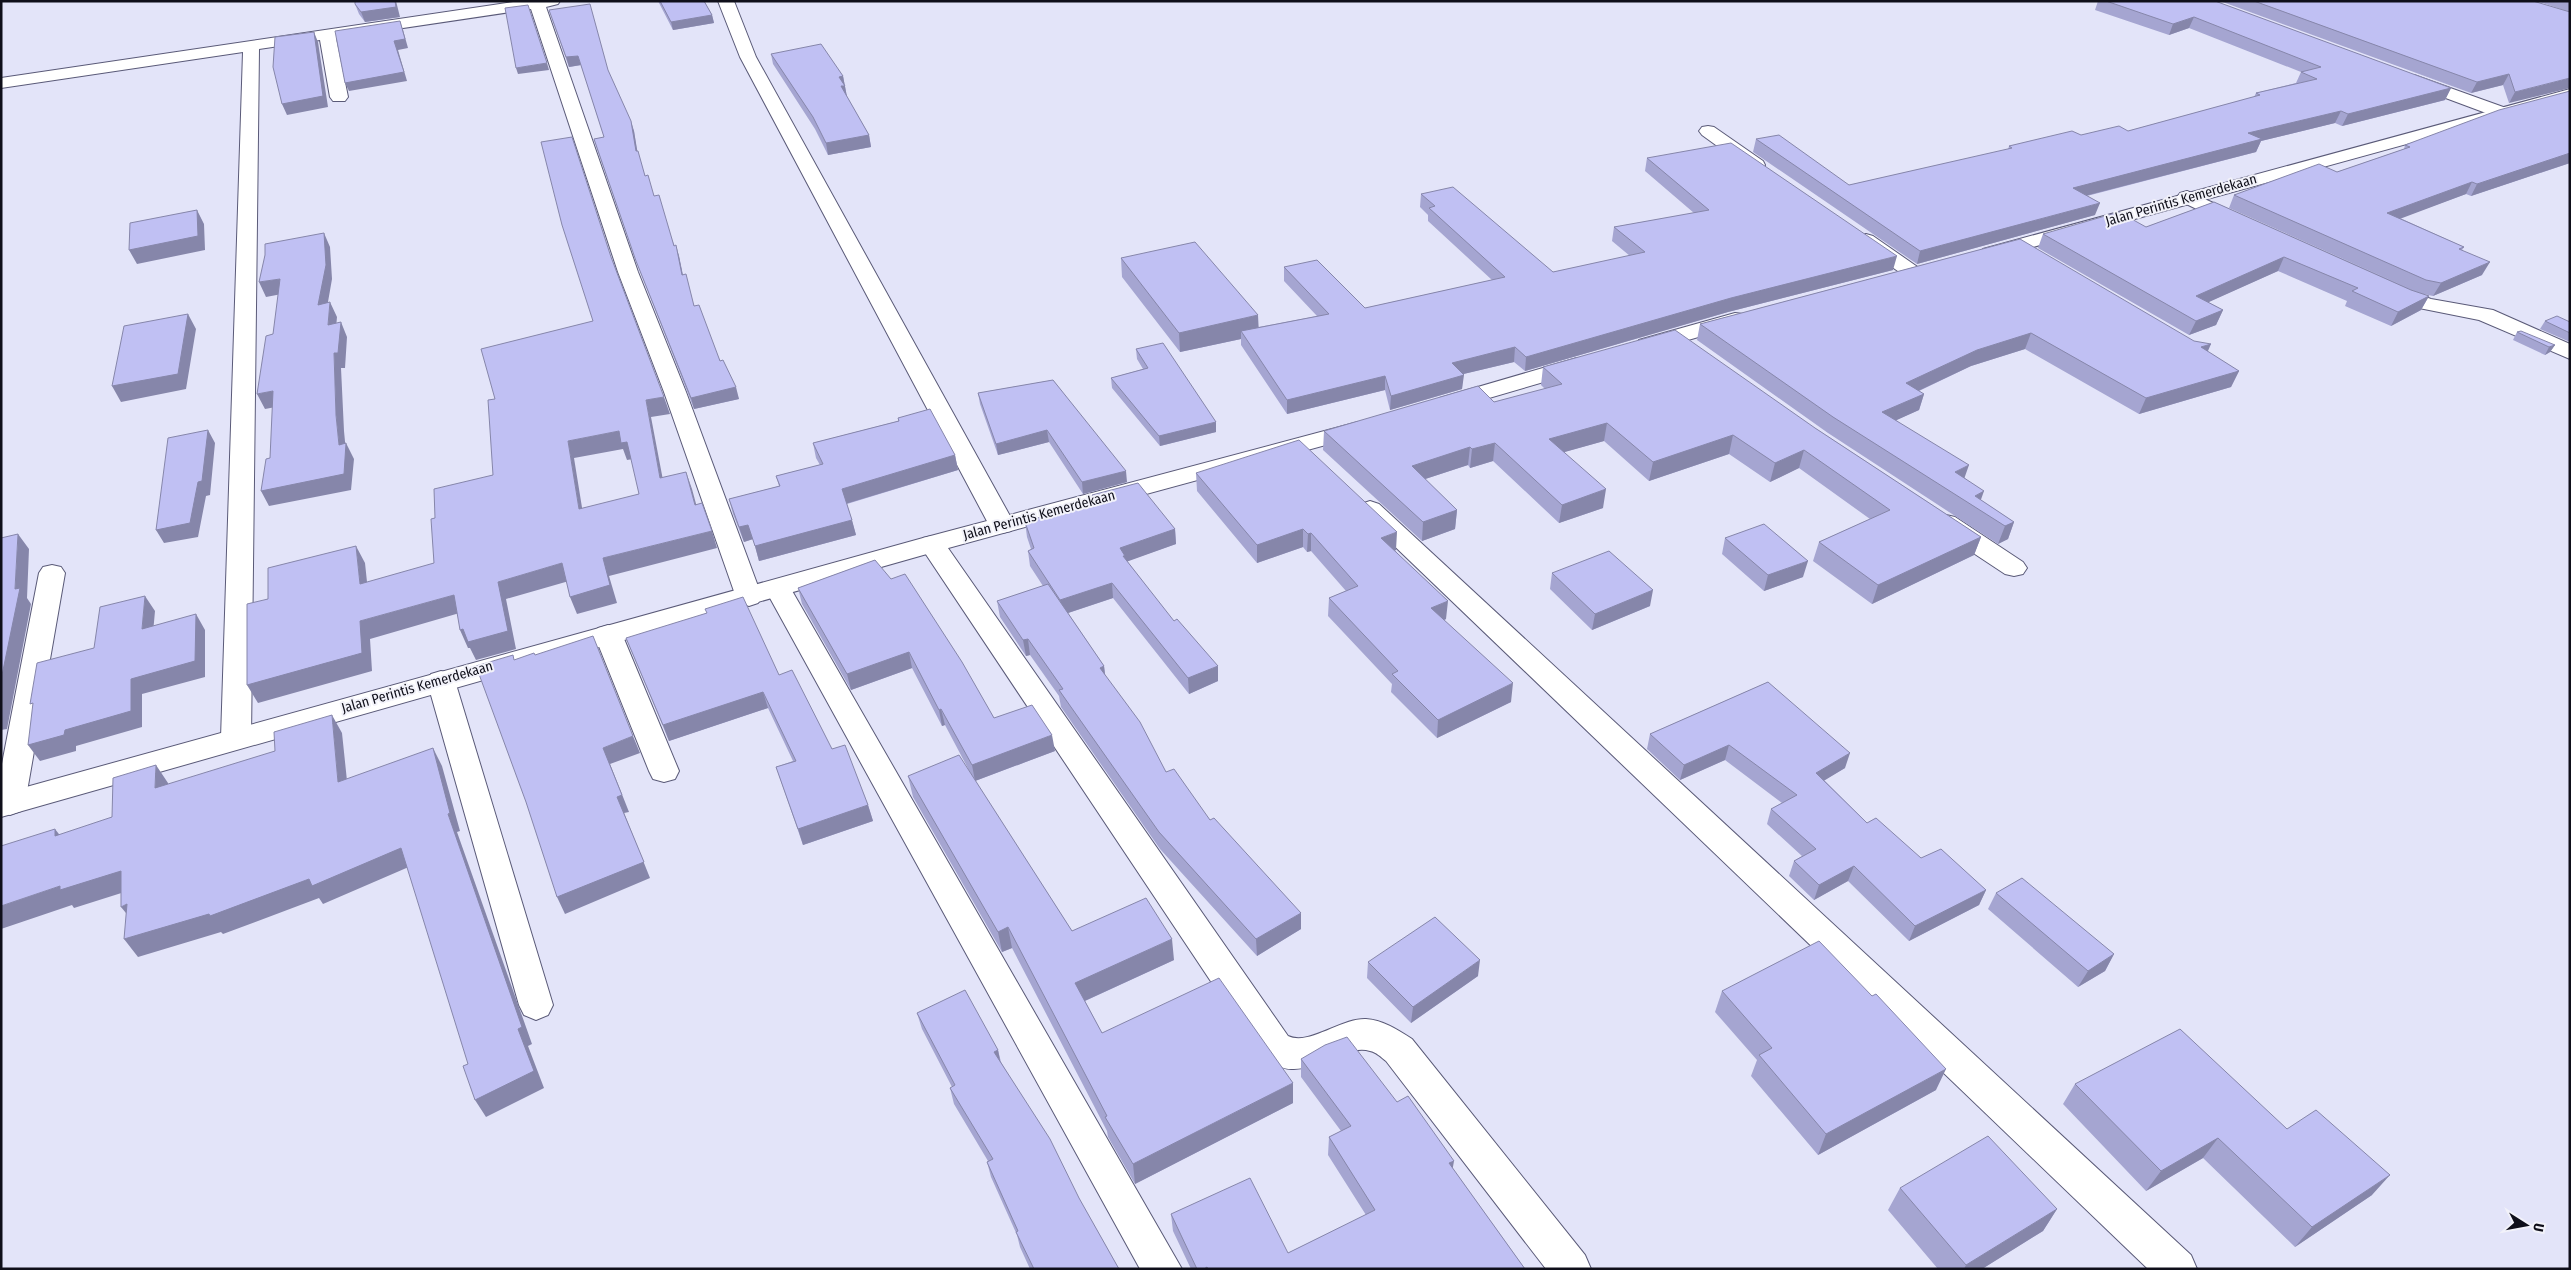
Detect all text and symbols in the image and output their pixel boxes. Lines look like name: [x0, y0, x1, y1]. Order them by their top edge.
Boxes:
street label: Jalan Perintis Kemerdekaan: [2103, 170, 2259, 230]
street label: Jalan Perintis Kemerdekaan: [961, 487, 1117, 543]
street label: Jalan Perintis Kemerdekaan: [339, 657, 495, 717]
north arrow: [2501, 1200, 2551, 1250]
text: U: [2529, 1222, 2547, 1233]

